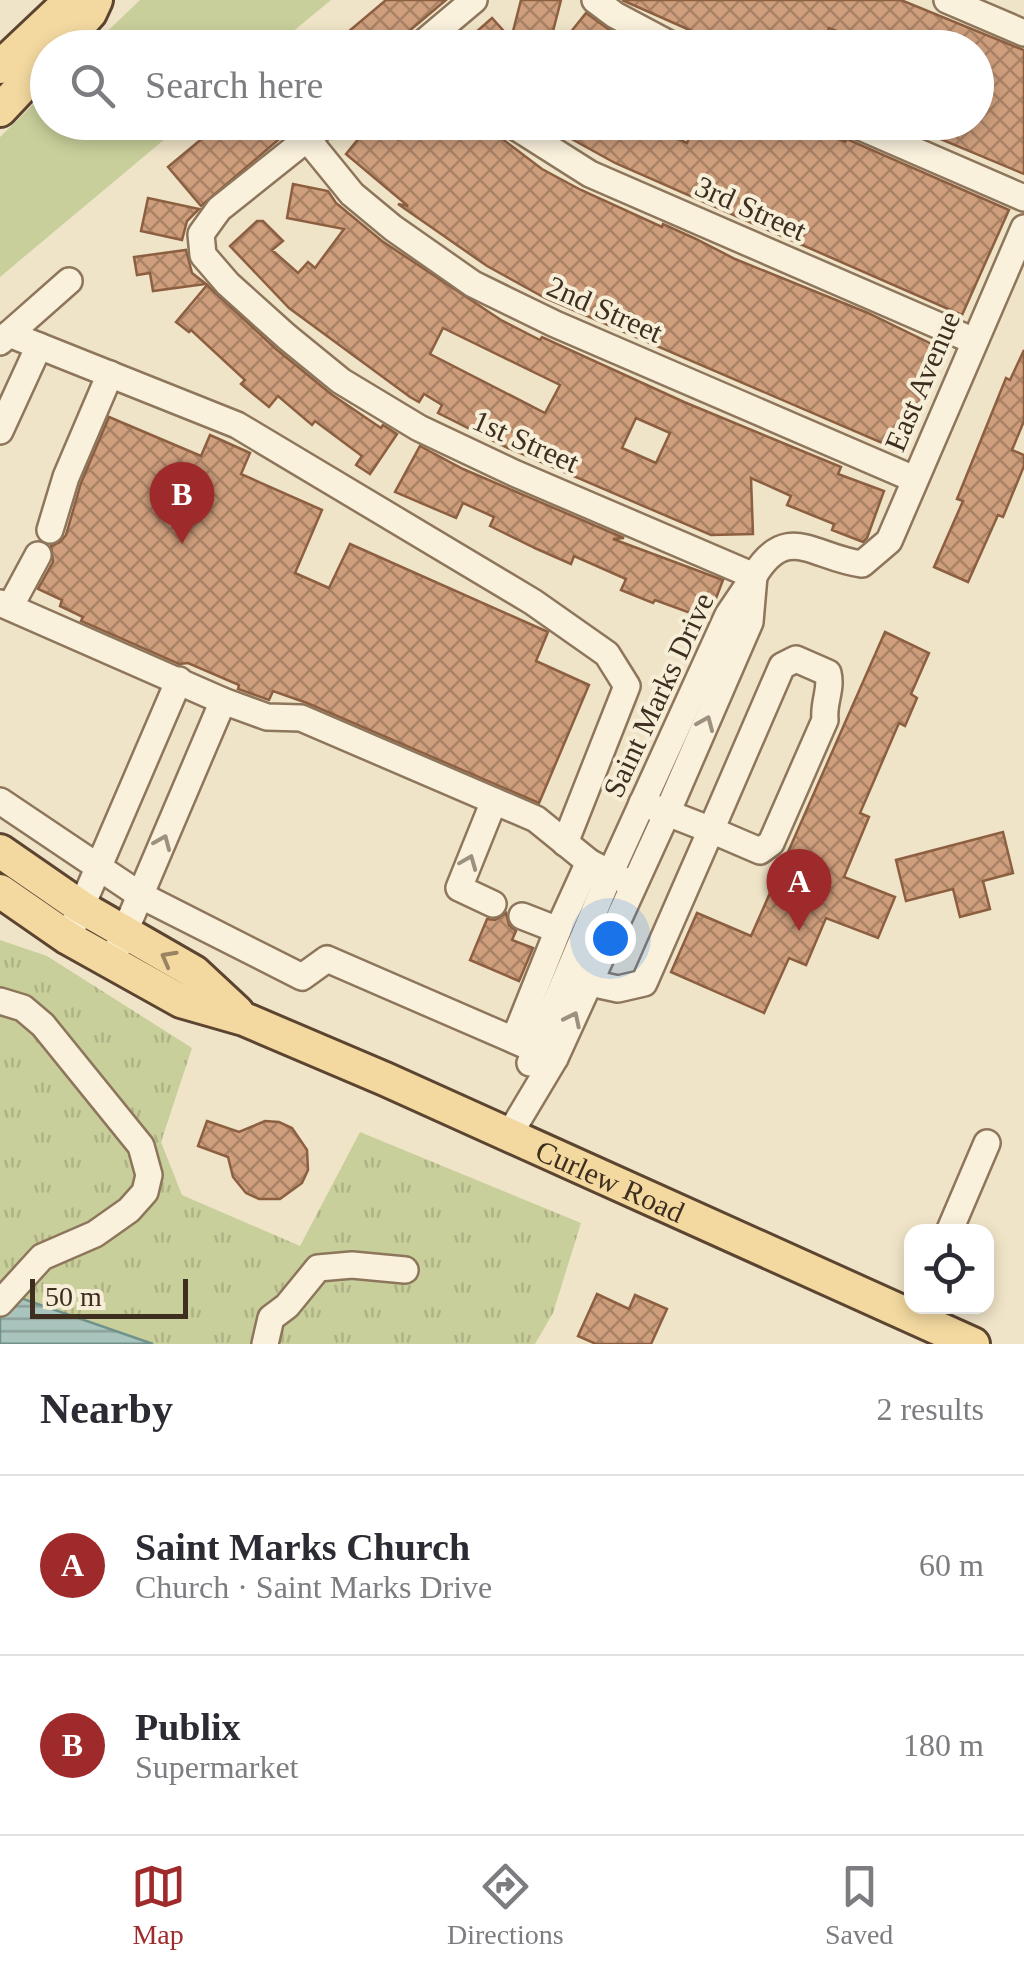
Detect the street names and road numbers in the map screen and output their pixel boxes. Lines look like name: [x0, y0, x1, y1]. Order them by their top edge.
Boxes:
street label: 3rd Street: [691, 169, 812, 247]
street label: 2nd Street: [542, 269, 668, 349]
street label: East Avenue: [878, 306, 966, 456]
street label: 1st Street: [468, 403, 585, 479]
street label: Saint Marks Drive: [596, 588, 720, 802]
street label: Curlew Road: [531, 1133, 690, 1228]

